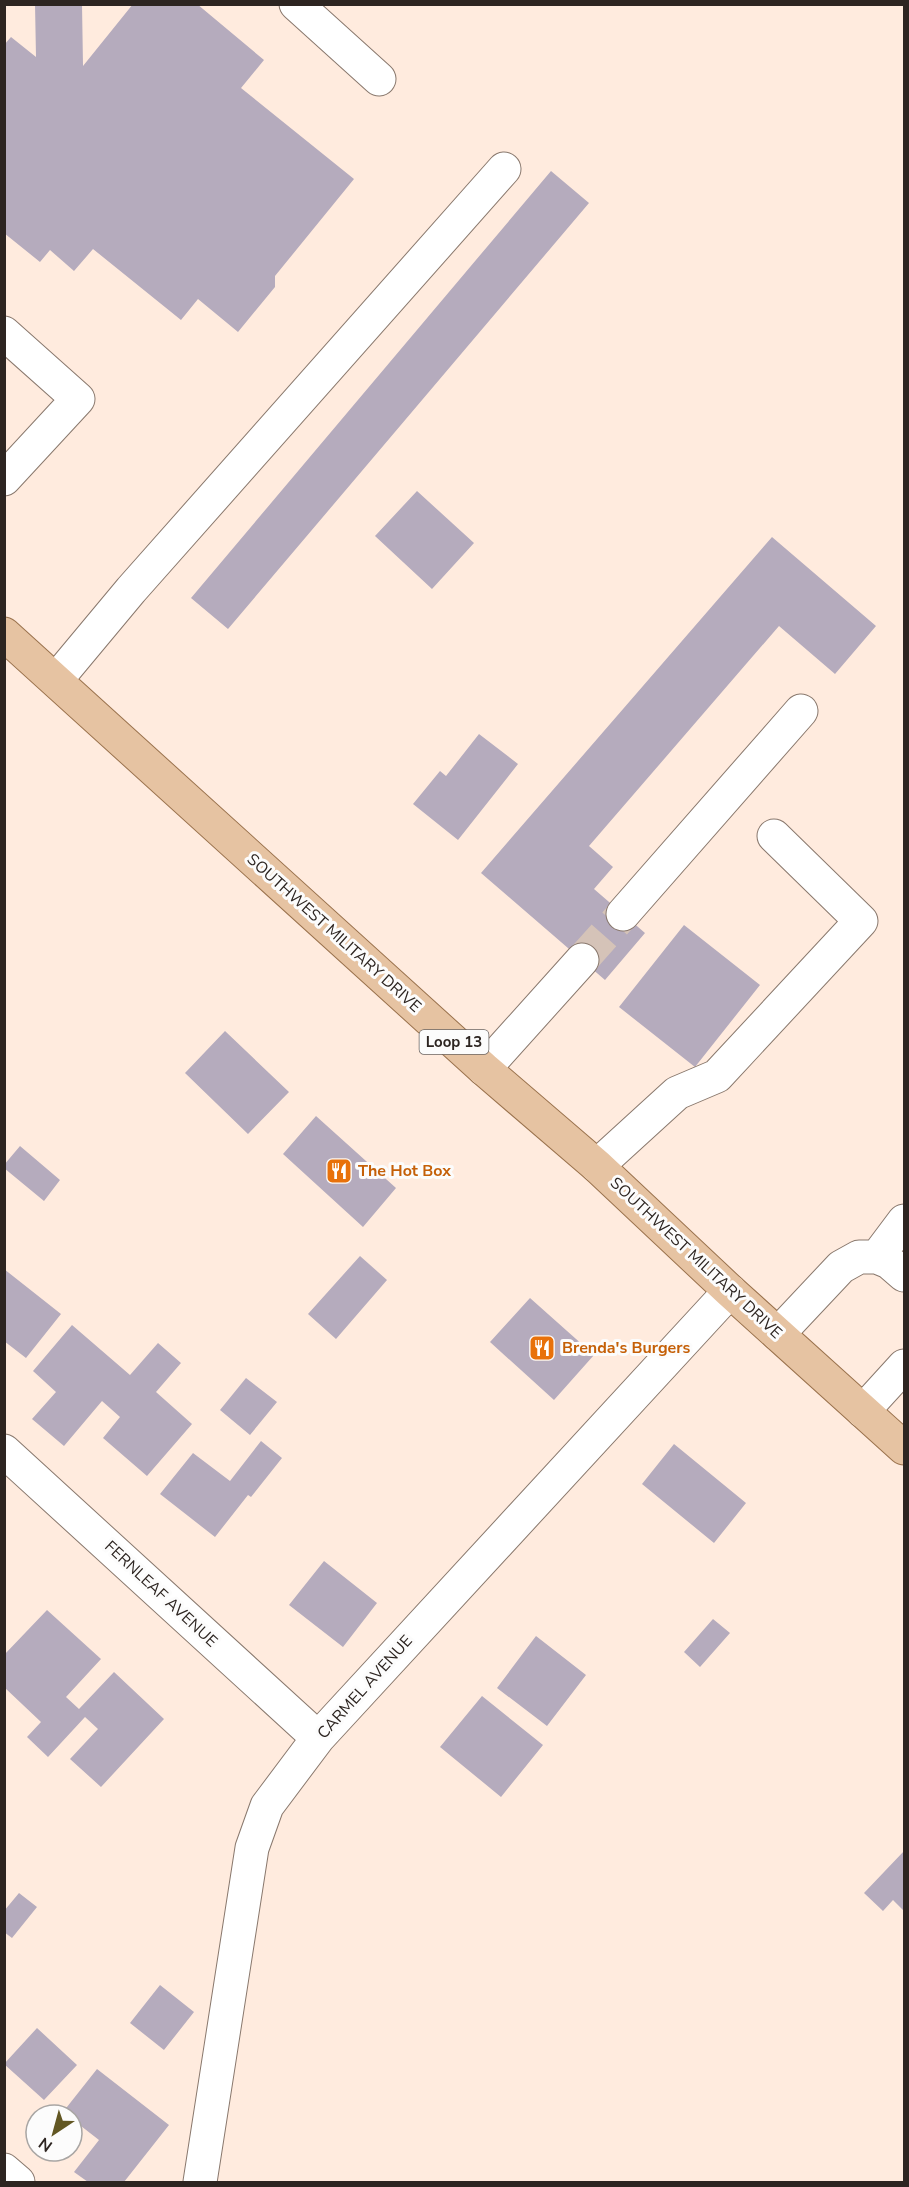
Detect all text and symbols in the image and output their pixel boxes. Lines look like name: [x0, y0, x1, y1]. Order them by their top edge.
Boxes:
street label: SOUTHWEST MILITARY DRIVE: [242, 849, 426, 1017]
road number: Loop 13: [420, 1030, 488, 1054]
restaurant icon: The Hot Box: [324, 1156, 354, 1186]
place label: The Hot Box: [358, 1160, 451, 1182]
street label: SOUTHWEST MILITARY DRIVE: [605, 1172, 787, 1344]
restaurant icon: Brenda's Burgers: [527, 1333, 557, 1363]
place label: Brenda's Burgers: [562, 1337, 690, 1359]
street label: FERNLEAF AVENUE: [100, 1536, 222, 1652]
street label: CARMEL AVENUE: [312, 1630, 418, 1744]
north arrow: [24, 2103, 84, 2163]
text: N: [34, 2132, 57, 2157]

